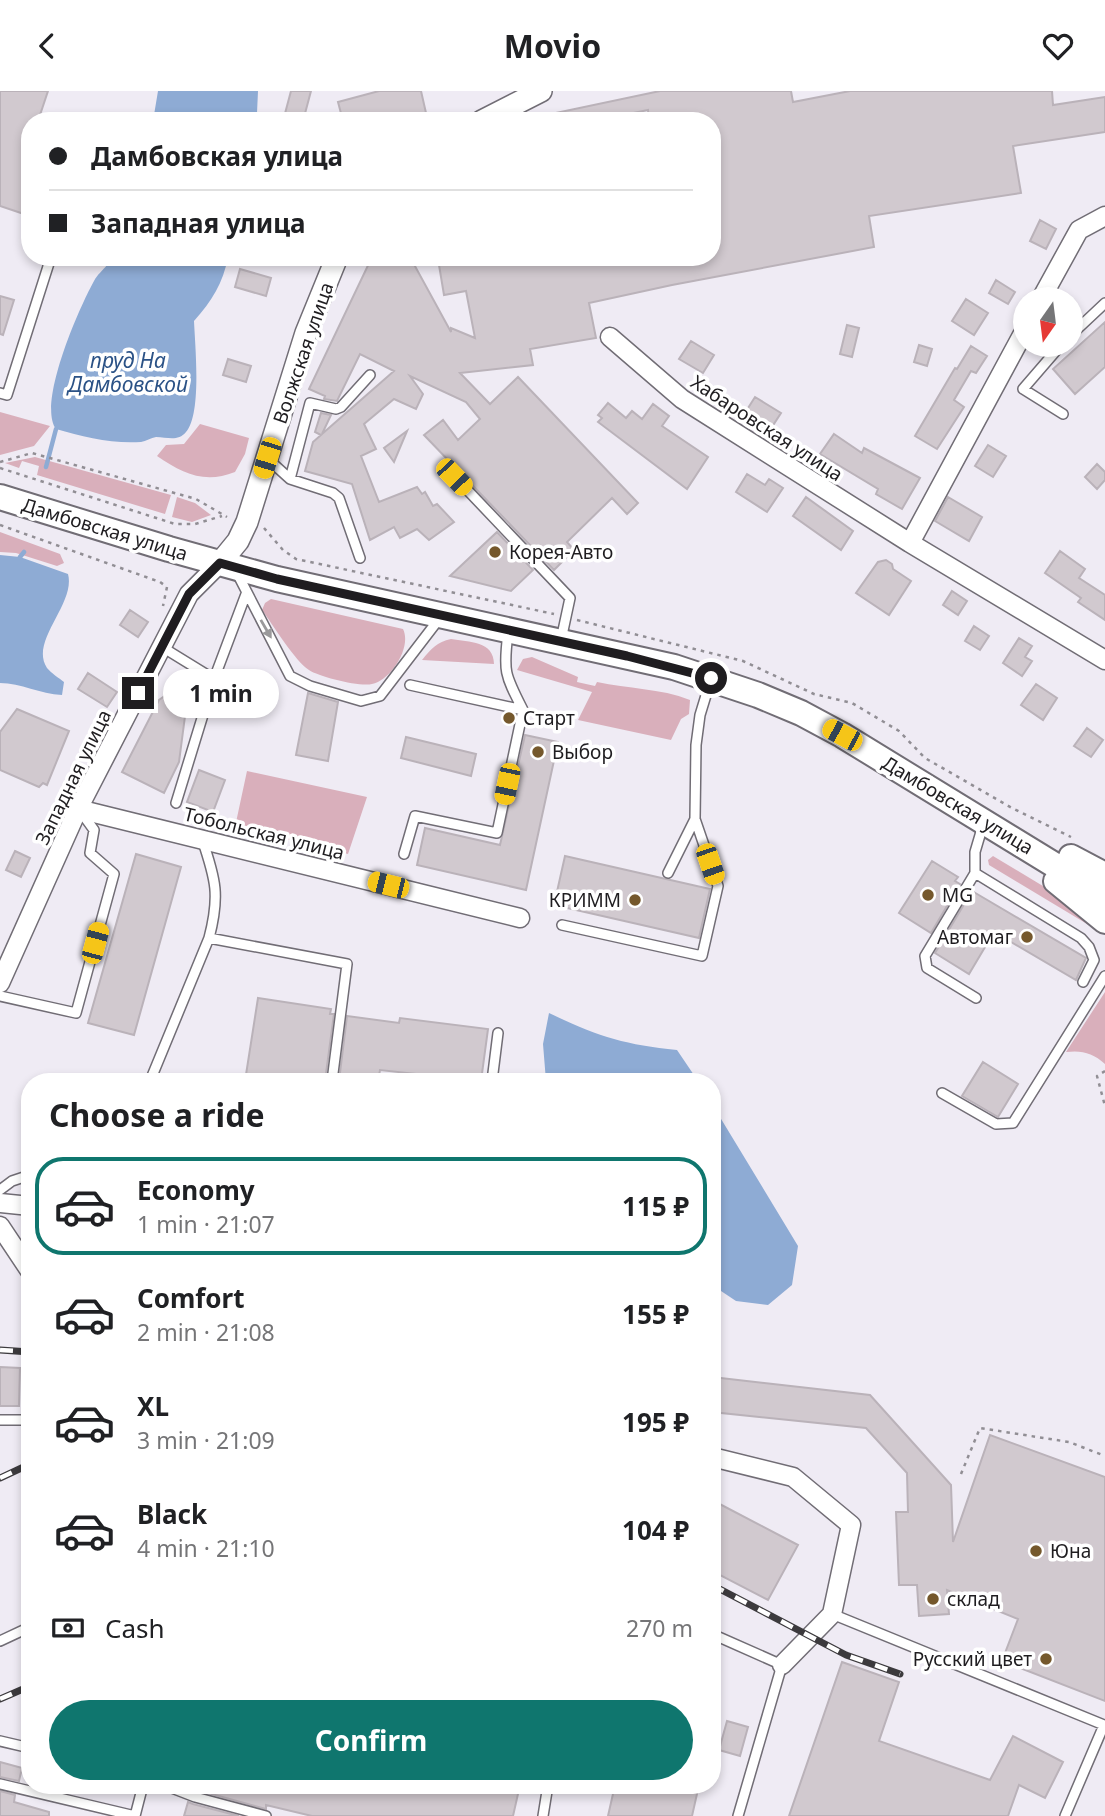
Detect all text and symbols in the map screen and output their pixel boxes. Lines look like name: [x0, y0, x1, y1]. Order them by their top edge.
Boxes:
text: Movio: [504, 24, 601, 67]
icon: back: [28, 27, 66, 65]
icon: heart: [1039, 27, 1077, 65]
text: Дамбовская улица: [91, 138, 343, 174]
text: Западная улица: [91, 205, 306, 241]
street label: Волжская улица: [267, 279, 339, 427]
north arrow: [1013, 287, 1083, 357]
map controls: [1013, 287, 1083, 357]
water label: пруд На Дамбовской: [66, 346, 188, 398]
street label: Хабаровская улица: [686, 369, 848, 487]
car: [251, 435, 284, 481]
car: [432, 455, 477, 499]
street label: Дамбовская улица: [19, 491, 191, 567]
place label: Корея-Авто: [509, 539, 613, 565]
marker: Корея-Авто: [487, 544, 503, 560]
one-way arrow: [260, 619, 272, 638]
route start: [695, 662, 727, 694]
callout: 1 min: [162, 669, 278, 717]
route end: [122, 677, 154, 709]
text: 1 min: [189, 677, 253, 709]
street label: Западная улица: [29, 705, 117, 849]
place label: Старт: [523, 705, 575, 731]
marker: Старт: [501, 710, 517, 726]
car: [819, 716, 866, 754]
place label: Выбор: [552, 739, 613, 765]
marker: Выбор: [530, 744, 546, 760]
street label: Дамбовская улица: [878, 750, 1038, 860]
car: [493, 761, 522, 807]
street label: Тобольская улица: [181, 800, 347, 866]
car: [694, 841, 727, 887]
car: [366, 870, 411, 900]
place label: MG: [942, 882, 973, 908]
place label: КРИММ: [549, 887, 621, 913]
marker: MG: [920, 887, 936, 903]
marker: КРИММ: [627, 892, 643, 908]
car: [80, 920, 111, 966]
place label: Автомаг: [937, 924, 1013, 950]
marker: Автомаг: [1019, 929, 1035, 945]
text: Choose a ride: [49, 1093, 265, 1136]
text: Economy: [137, 1172, 255, 1208]
icon: car: [53, 1175, 116, 1238]
text: 115 ₽: [622, 1188, 689, 1224]
text: 1 min · 21:07: [137, 1208, 275, 1240]
text: Comfort: [137, 1280, 245, 1316]
icon: car: [53, 1283, 116, 1346]
text: 155 ₽: [622, 1296, 689, 1332]
text: 2 min · 21:08: [137, 1316, 275, 1348]
text: XL: [137, 1388, 169, 1424]
icon: car: [53, 1391, 116, 1454]
text: 195 ₽: [622, 1404, 689, 1440]
text: 3 min · 21:09: [137, 1424, 275, 1456]
text: Black: [137, 1496, 207, 1532]
icon: car: [53, 1499, 116, 1562]
text: 104 ₽: [622, 1512, 689, 1548]
text: 4 min · 21:10: [137, 1532, 275, 1564]
place label: Юна: [1050, 1538, 1091, 1564]
marker: Юна: [1028, 1543, 1044, 1559]
place label: склад: [947, 1586, 1000, 1612]
marker: склад: [925, 1591, 941, 1607]
icon: cash: [49, 1609, 87, 1647]
text: Cash: [105, 1610, 165, 1646]
text: 270 m: [626, 1612, 693, 1644]
place label: Русский цвет: [913, 1646, 1032, 1672]
marker: Русский цвет: [1038, 1651, 1054, 1667]
button: Confirm: [49, 1700, 693, 1780]

